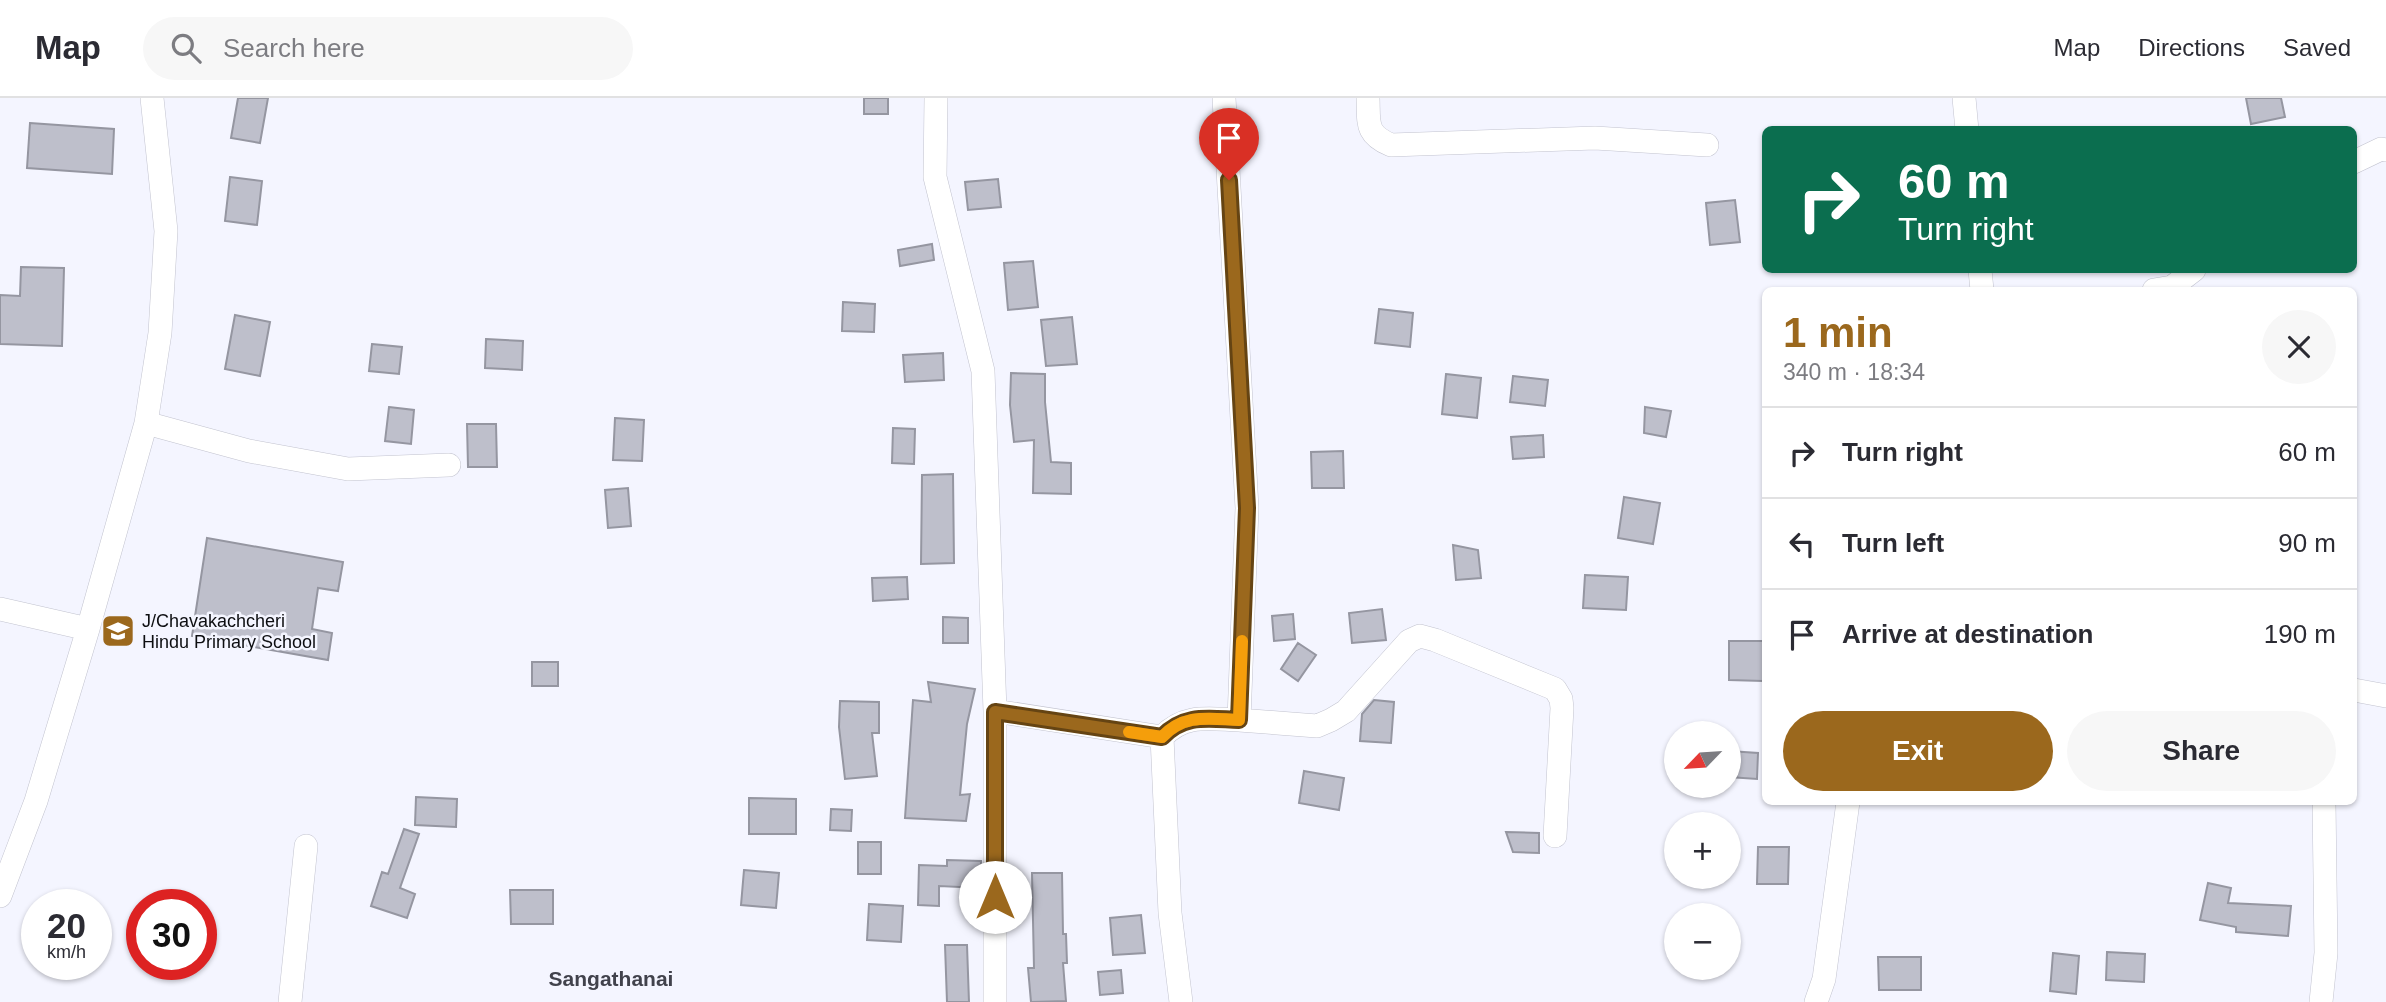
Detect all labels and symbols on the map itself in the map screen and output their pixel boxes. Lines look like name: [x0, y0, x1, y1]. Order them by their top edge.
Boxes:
pin: [1199, 108, 1259, 180]
place label: J/Chavakachcheri Hindu Primary School: [142, 611, 316, 652]
school or university icon: J/Chavakachcheri Hindu Primary School: [99, 612, 137, 650]
north arrow: [1664, 721, 1741, 798]
position arrow: [958, 860, 1032, 934]
speed limit sign: 30: [126, 889, 217, 980]
district label: Sangathanai: [549, 967, 673, 990]

